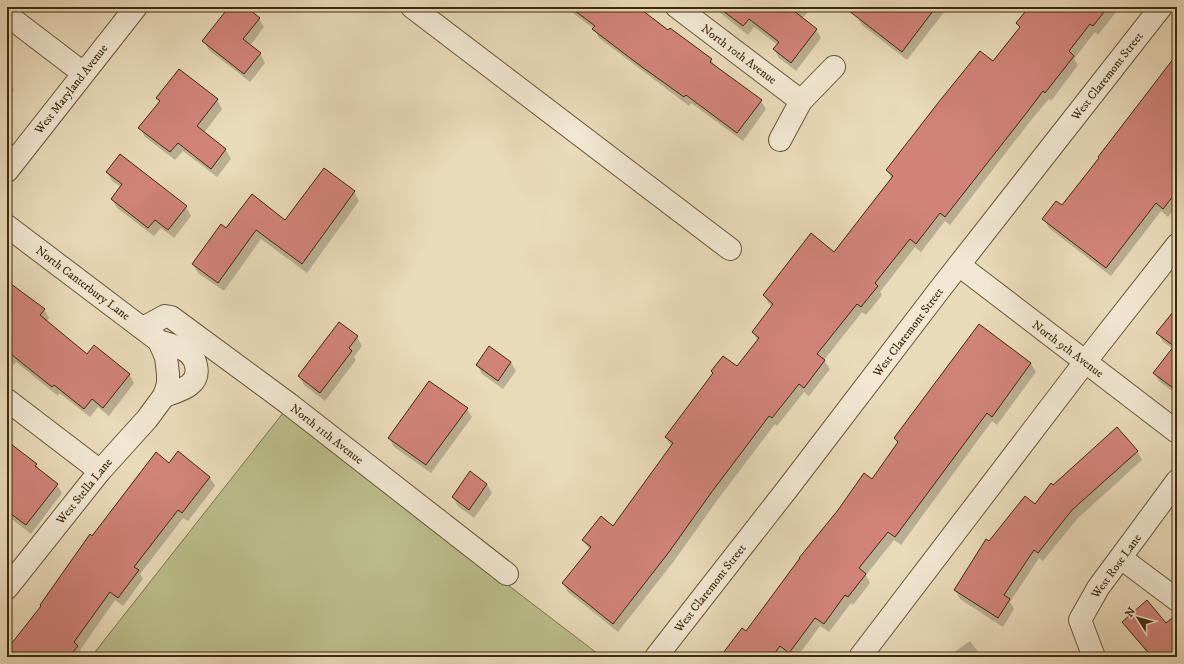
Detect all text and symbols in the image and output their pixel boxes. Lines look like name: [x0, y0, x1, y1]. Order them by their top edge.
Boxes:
street label: North 10th Avenue: [698, 21, 779, 88]
street label: West Claremont Street: [1068, 29, 1147, 124]
street label: West Maryland Avenue: [31, 41, 111, 138]
street label: North Canterbury Lane: [33, 243, 133, 324]
street label: West Claremont Street: [869, 285, 947, 381]
street label: North 9th Avenue: [1029, 318, 1107, 381]
street label: North 11th Avenue: [287, 401, 366, 468]
street label: West Stella Lane: [53, 455, 116, 528]
street label: West Rose Lane: [1087, 531, 1145, 602]
street label: West Claremont Street: [671, 541, 750, 636]
north arrow: [1118, 598, 1158, 638]
text: N: [1123, 605, 1139, 620]

